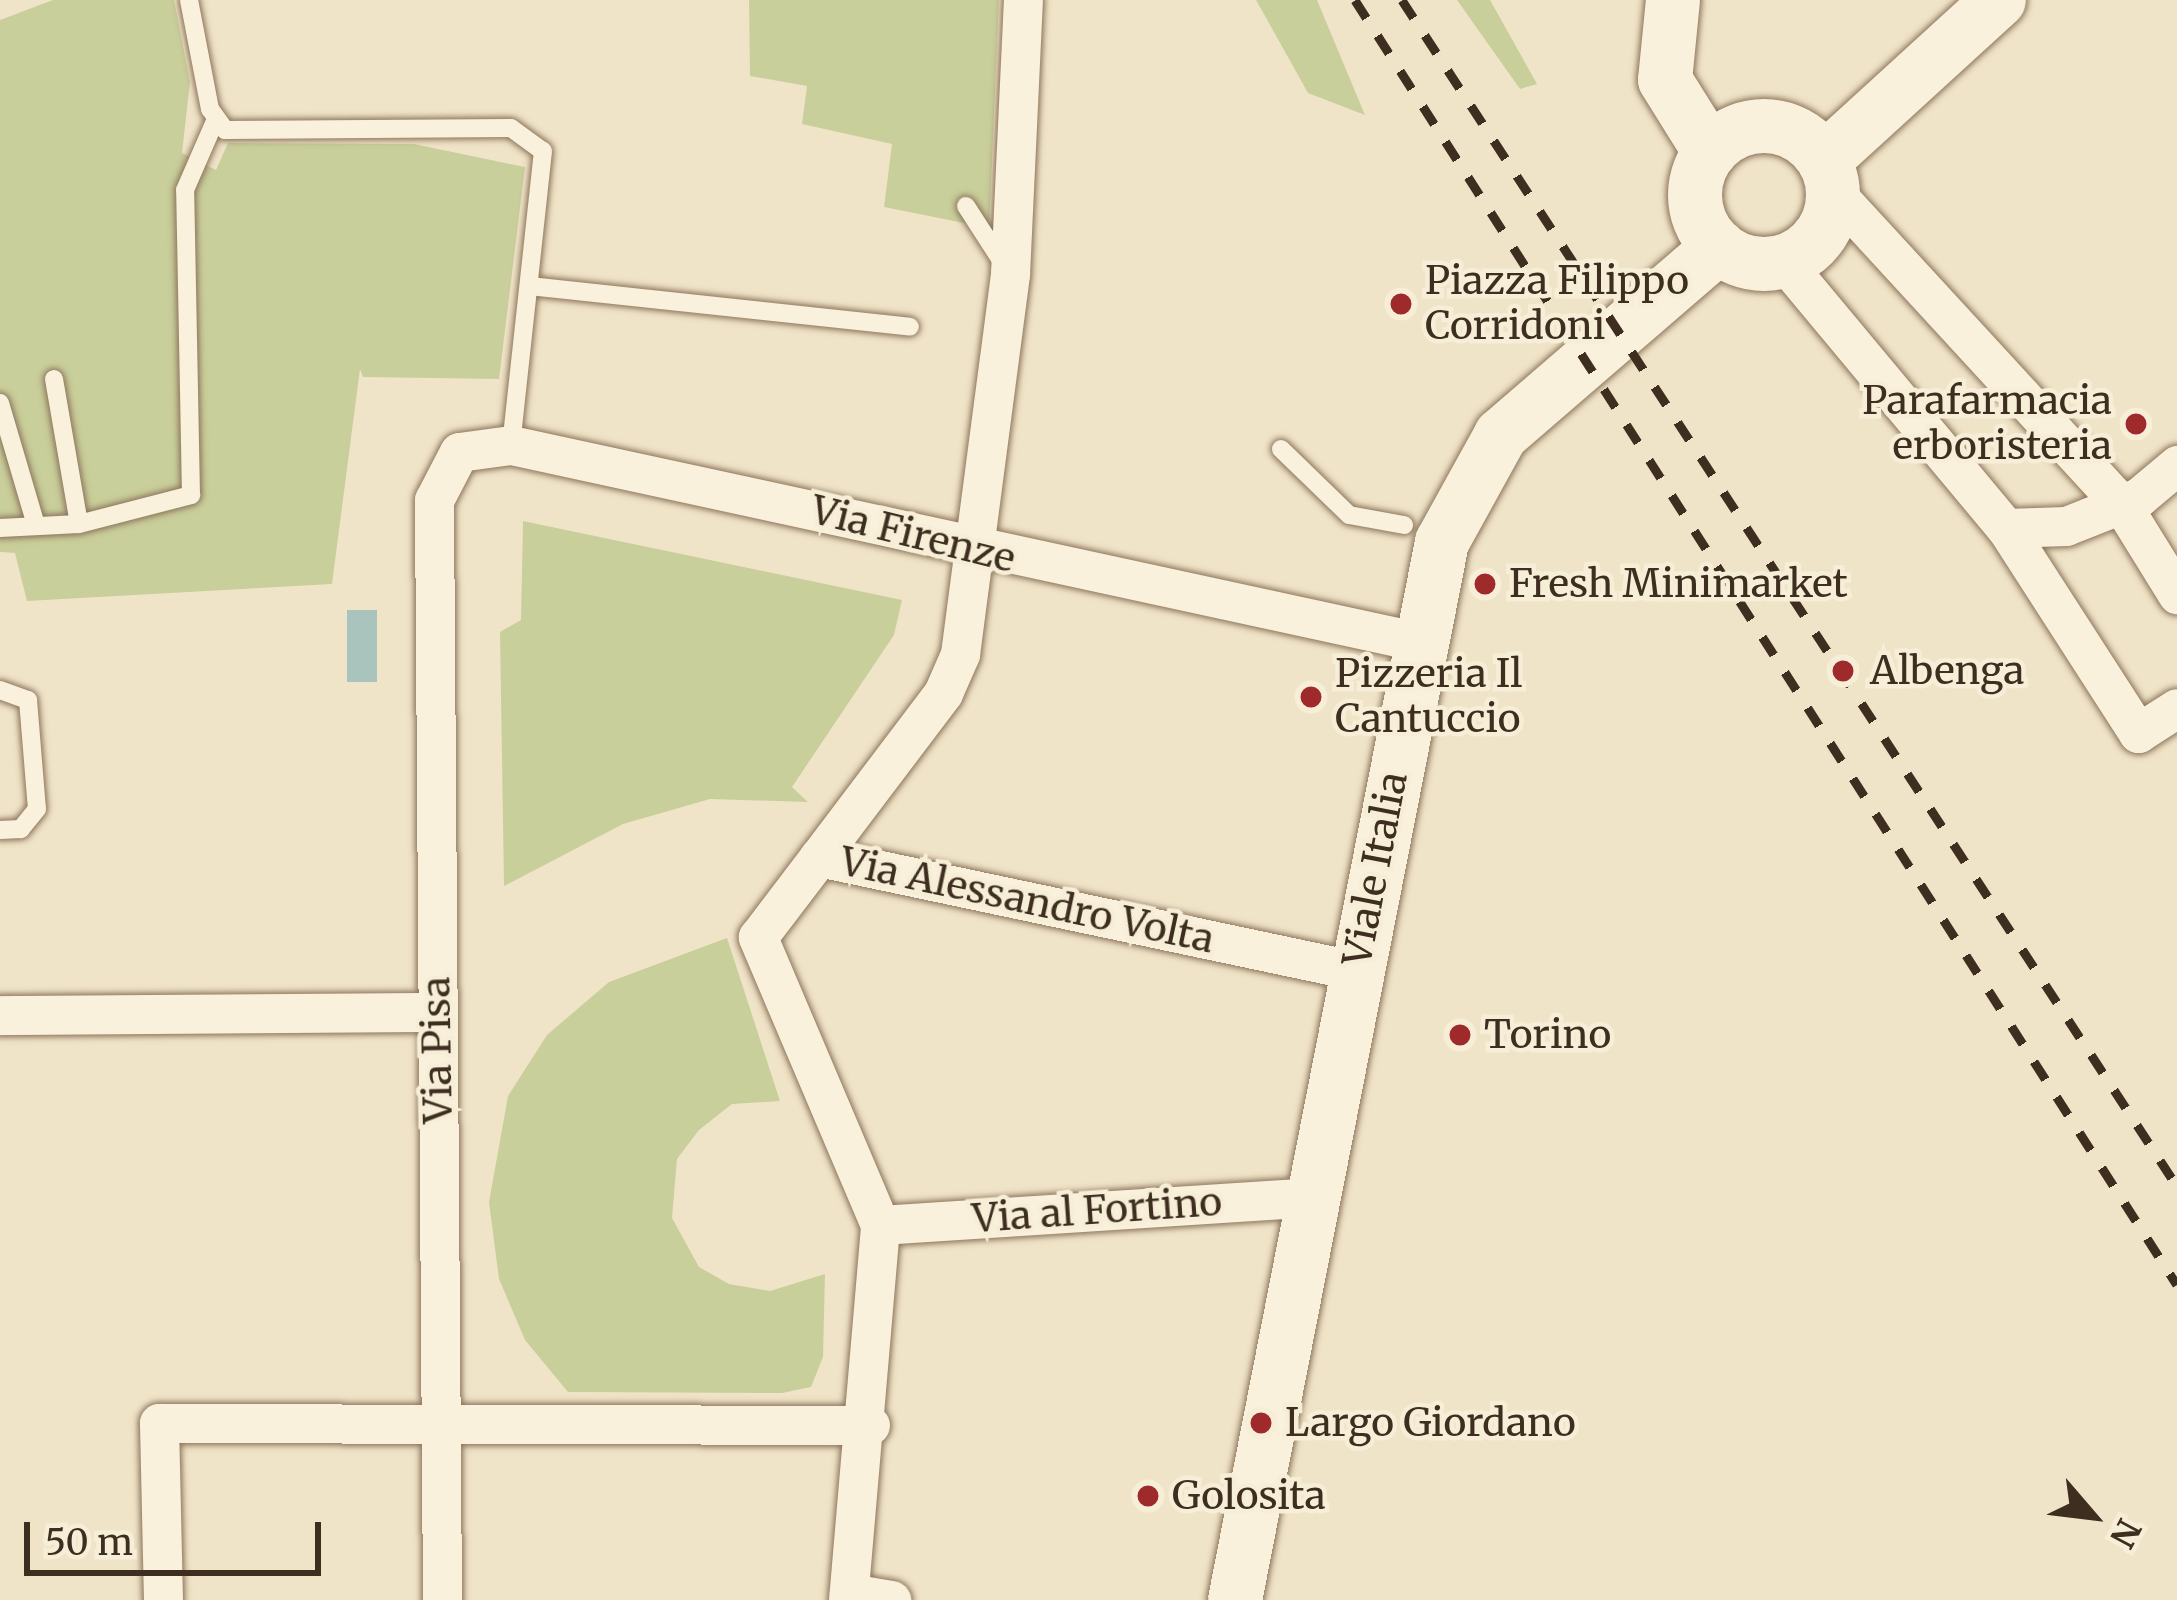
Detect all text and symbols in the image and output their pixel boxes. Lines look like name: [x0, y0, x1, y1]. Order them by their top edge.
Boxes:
place label: Piazza Filippo Corridoni: [1425, 259, 1689, 350]
marker: Piazza Filippo Corridoni: [1388, 291, 1414, 317]
place label: Parafarmacia erboristeria: [1862, 379, 2112, 470]
marker: Parafarmacia erboristeria: [2123, 411, 2149, 437]
street label: Via Firenze: [806, 487, 1020, 583]
place label: Fresh Minimarket: [1509, 561, 1848, 607]
marker: Fresh Minimarket: [1472, 571, 1498, 597]
place label: Albenga: [1870, 648, 2024, 694]
place label: Pizzeria Il Cantuccio: [1335, 652, 1522, 743]
marker: Albenga: [1827, 655, 1859, 687]
marker: Pizzeria Il Cantuccio: [1298, 684, 1324, 710]
street label: Viale Italia: [1334, 768, 1418, 970]
street label: Via Alessandro Volta: [836, 839, 1218, 963]
street label: Via Pisa: [413, 976, 463, 1124]
place label: Torino: [1484, 1012, 1611, 1058]
marker: Torino: [1447, 1022, 1473, 1048]
street label: Via al Fortino: [971, 1179, 1223, 1243]
place label: Largo Giordano: [1285, 1400, 1576, 1446]
marker: Largo Giordano: [1248, 1410, 1274, 1436]
north arrow: [2033, 1456, 2153, 1576]
place label: Golosita: [1172, 1473, 1326, 1519]
marker: Golosita: [1135, 1483, 1161, 1509]
scale bar: [30, 1498, 327, 1572]
text: N: [2101, 1512, 2149, 1554]
text: 50 m: [45, 1520, 133, 1565]

